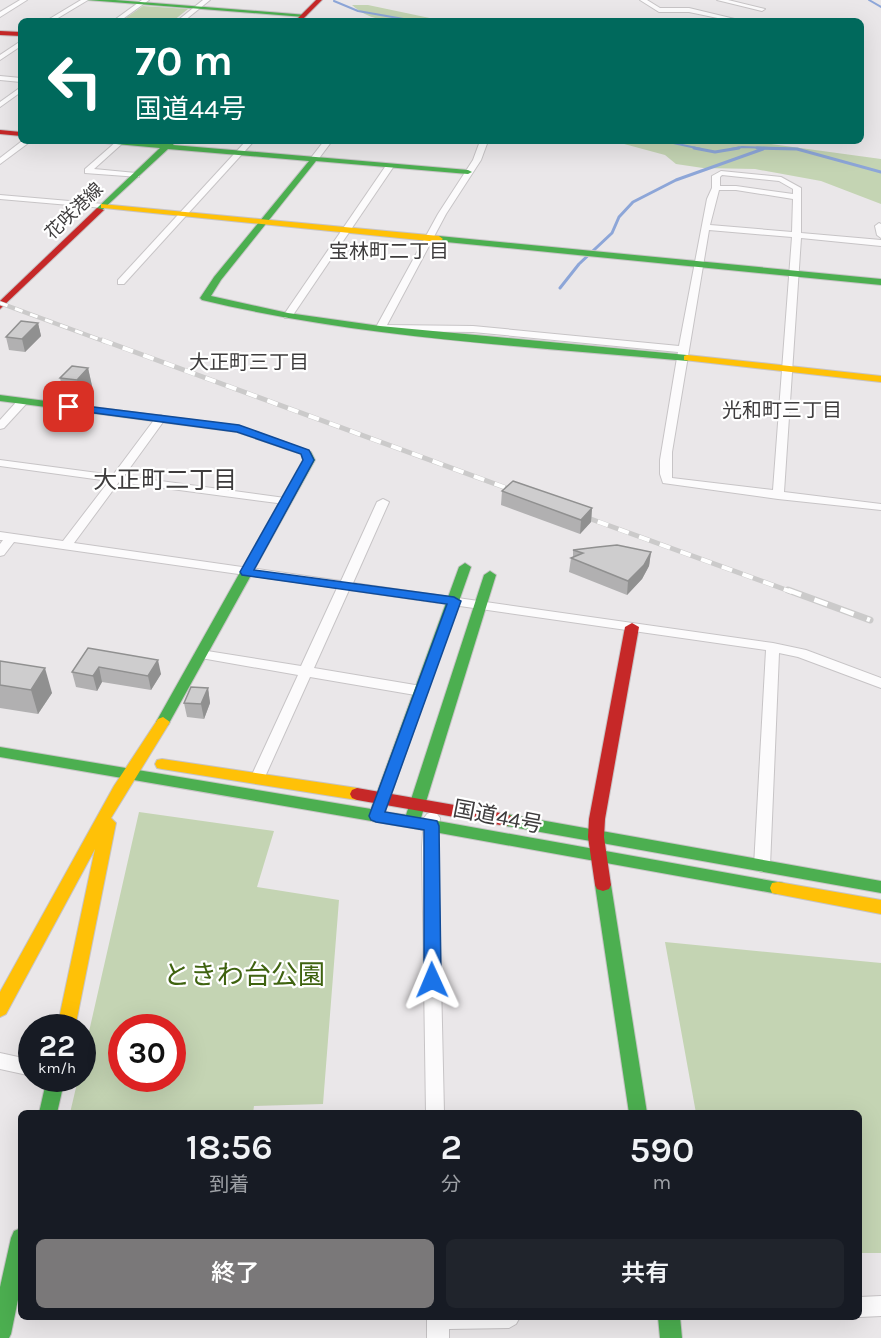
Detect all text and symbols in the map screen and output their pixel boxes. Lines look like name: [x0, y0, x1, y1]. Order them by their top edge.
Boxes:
text: 70 m: [135, 36, 233, 86]
icon: left: [36, 42, 114, 120]
text: 国道44号: [135, 93, 246, 125]
street label: 花咲港線: [40, 178, 108, 244]
district label: 宝林町二丁目: [329, 240, 449, 263]
district label: 大正町三丁目: [189, 351, 309, 374]
pin: [43, 381, 94, 432]
icon: arrive: [52, 390, 85, 423]
district label: 光和町三丁目: [722, 399, 842, 422]
district label: 大正町二丁目: [93, 466, 237, 494]
street label: 国道44号: [451, 796, 545, 838]
position arrow: [400, 948, 464, 1012]
park label: ときわ台公園: [163, 959, 325, 991]
speed limit sign: 30: [108, 1014, 186, 1092]
text: 22: [39, 1028, 75, 1064]
text: km/h: [38, 1059, 76, 1077]
text: 18:56: [186, 1126, 273, 1168]
text: 2: [440, 1126, 462, 1168]
text: 590: [630, 1129, 694, 1171]
text: m: [653, 1171, 671, 1194]
text: 到着: [209, 1173, 249, 1196]
text: 分: [441, 1173, 461, 1196]
button: 終了: [36, 1239, 434, 1308]
button: 共有: [446, 1239, 844, 1308]

